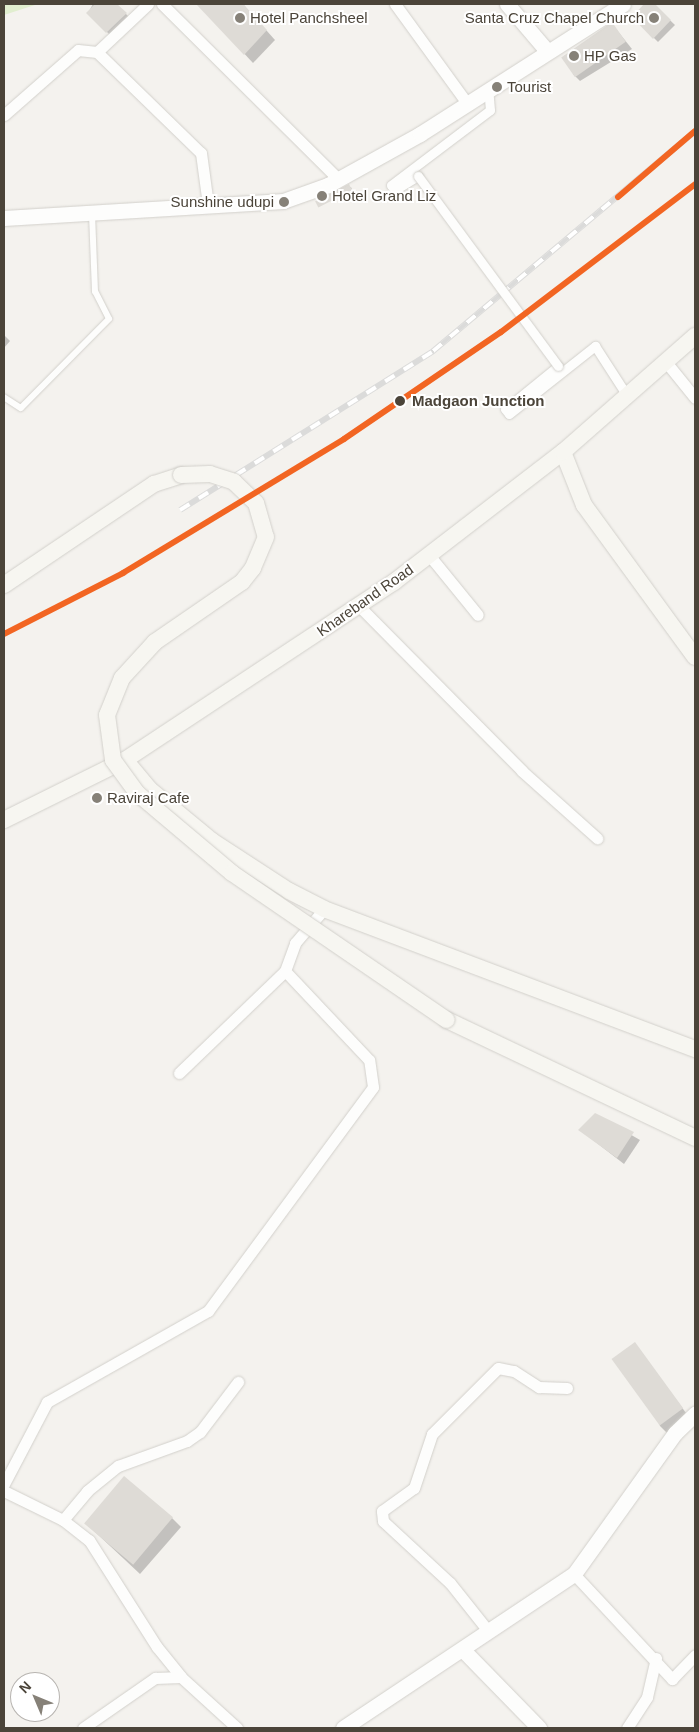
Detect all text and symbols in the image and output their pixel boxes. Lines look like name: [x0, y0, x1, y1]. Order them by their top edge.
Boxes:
place label: Hotel Panchsheel: [250, 9, 368, 27]
place label: Santa Cruz Chapel Church: [465, 9, 644, 27]
marker: Hotel Panchsheel: [234, 12, 246, 24]
marker: Santa Cruz Chapel Church: [648, 12, 660, 24]
place label: HP Gas: [584, 47, 637, 65]
marker: HP Gas: [568, 50, 580, 62]
place label: Tourist: [507, 78, 551, 96]
marker: Tourist: [491, 81, 503, 93]
place label: Hotel Grand Liz: [332, 187, 436, 205]
marker: Hotel Grand Liz: [316, 190, 328, 202]
place label: Sunshine udupi: [171, 193, 274, 211]
marker: Sunshine udupi: [278, 196, 290, 208]
place label: Madgaon Junction: [412, 392, 544, 410]
marker: Madgaon Junction: [392, 393, 408, 409]
street label: Khareband Road: [313, 560, 417, 640]
place label: Raviraj Cafe: [107, 789, 190, 807]
marker: Raviraj Cafe: [91, 792, 103, 804]
north arrow: [10, 1672, 60, 1722]
text: N: [16, 1678, 34, 1696]

